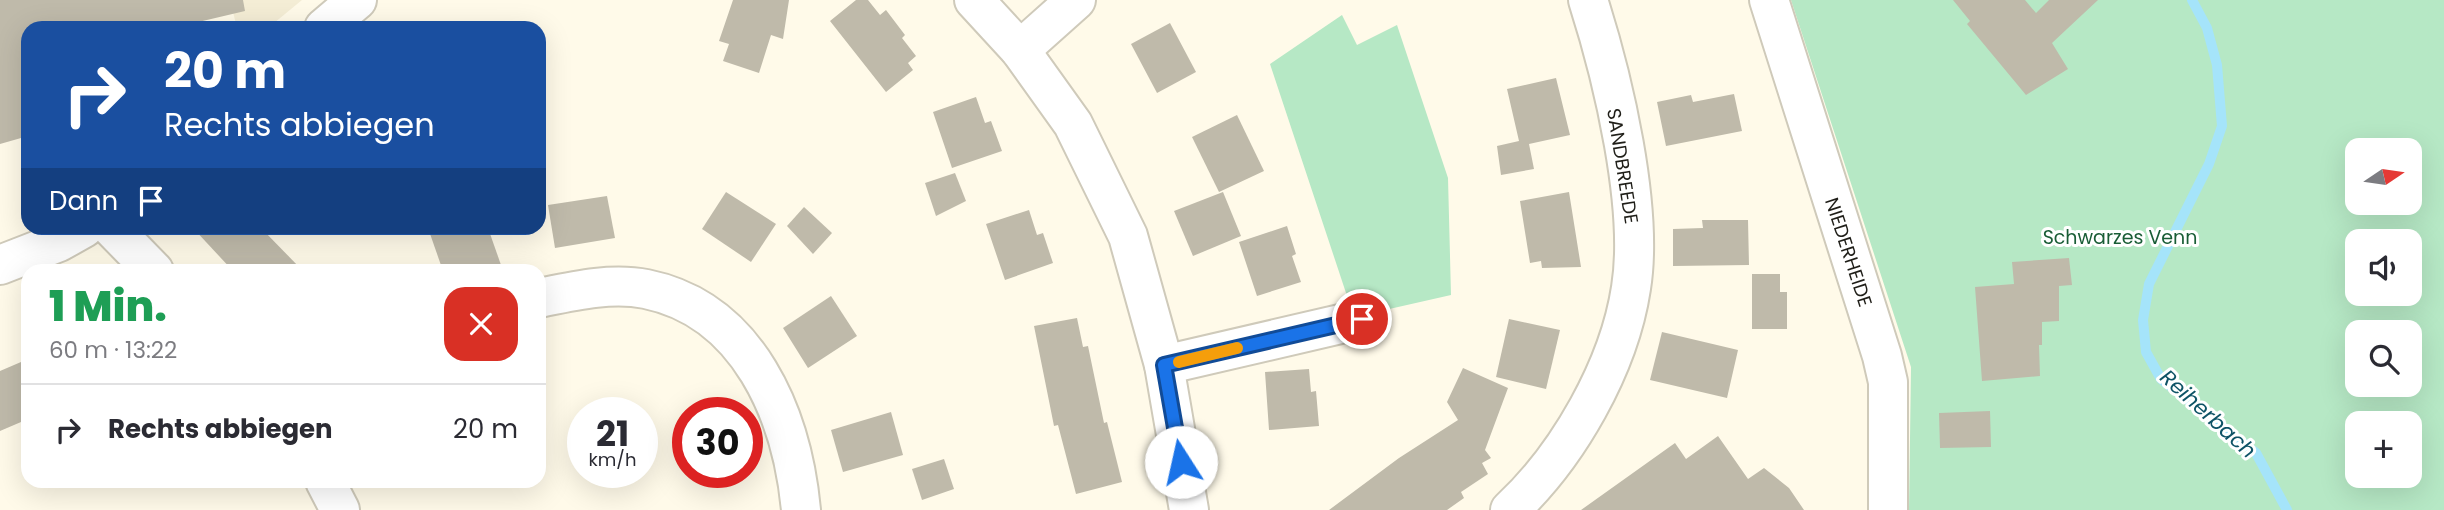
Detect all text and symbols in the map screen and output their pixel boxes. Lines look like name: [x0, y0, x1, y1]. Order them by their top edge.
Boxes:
text: 20 m: [164, 37, 286, 105]
icon: right: [49, 49, 140, 140]
text: Rechts abbiegen: [164, 102, 435, 147]
street label: SANDBREEDE: [1600, 106, 1645, 226]
north arrow: [2345, 138, 2422, 215]
map controls: [2345, 138, 2422, 488]
icon: arrive: [132, 182, 170, 220]
text: Dann: [49, 183, 118, 219]
street label: NIEDERHEIDE: [1818, 194, 1879, 310]
park label: Schwarzes Venn: [2043, 224, 2197, 251]
button: sound: [2345, 229, 2422, 306]
text: 1 Min.: [49, 277, 167, 336]
button: close: [444, 287, 518, 361]
pin: [1332, 289, 1392, 349]
icon: arrive: [1343, 300, 1381, 338]
button: search: [2345, 320, 2422, 397]
text: 60 m · 13:22: [49, 334, 177, 366]
water label: Reiherbach: [2154, 363, 2263, 464]
speed limit sign: 30: [672, 397, 763, 488]
text: 21: [596, 409, 629, 458]
icon: right: [49, 411, 87, 449]
text: Rechts abbiegen: [108, 411, 333, 447]
text: 20 m: [453, 411, 518, 447]
button: +: [2345, 411, 2422, 488]
position arrow: [1144, 425, 1218, 499]
text: km/h: [589, 447, 636, 472]

